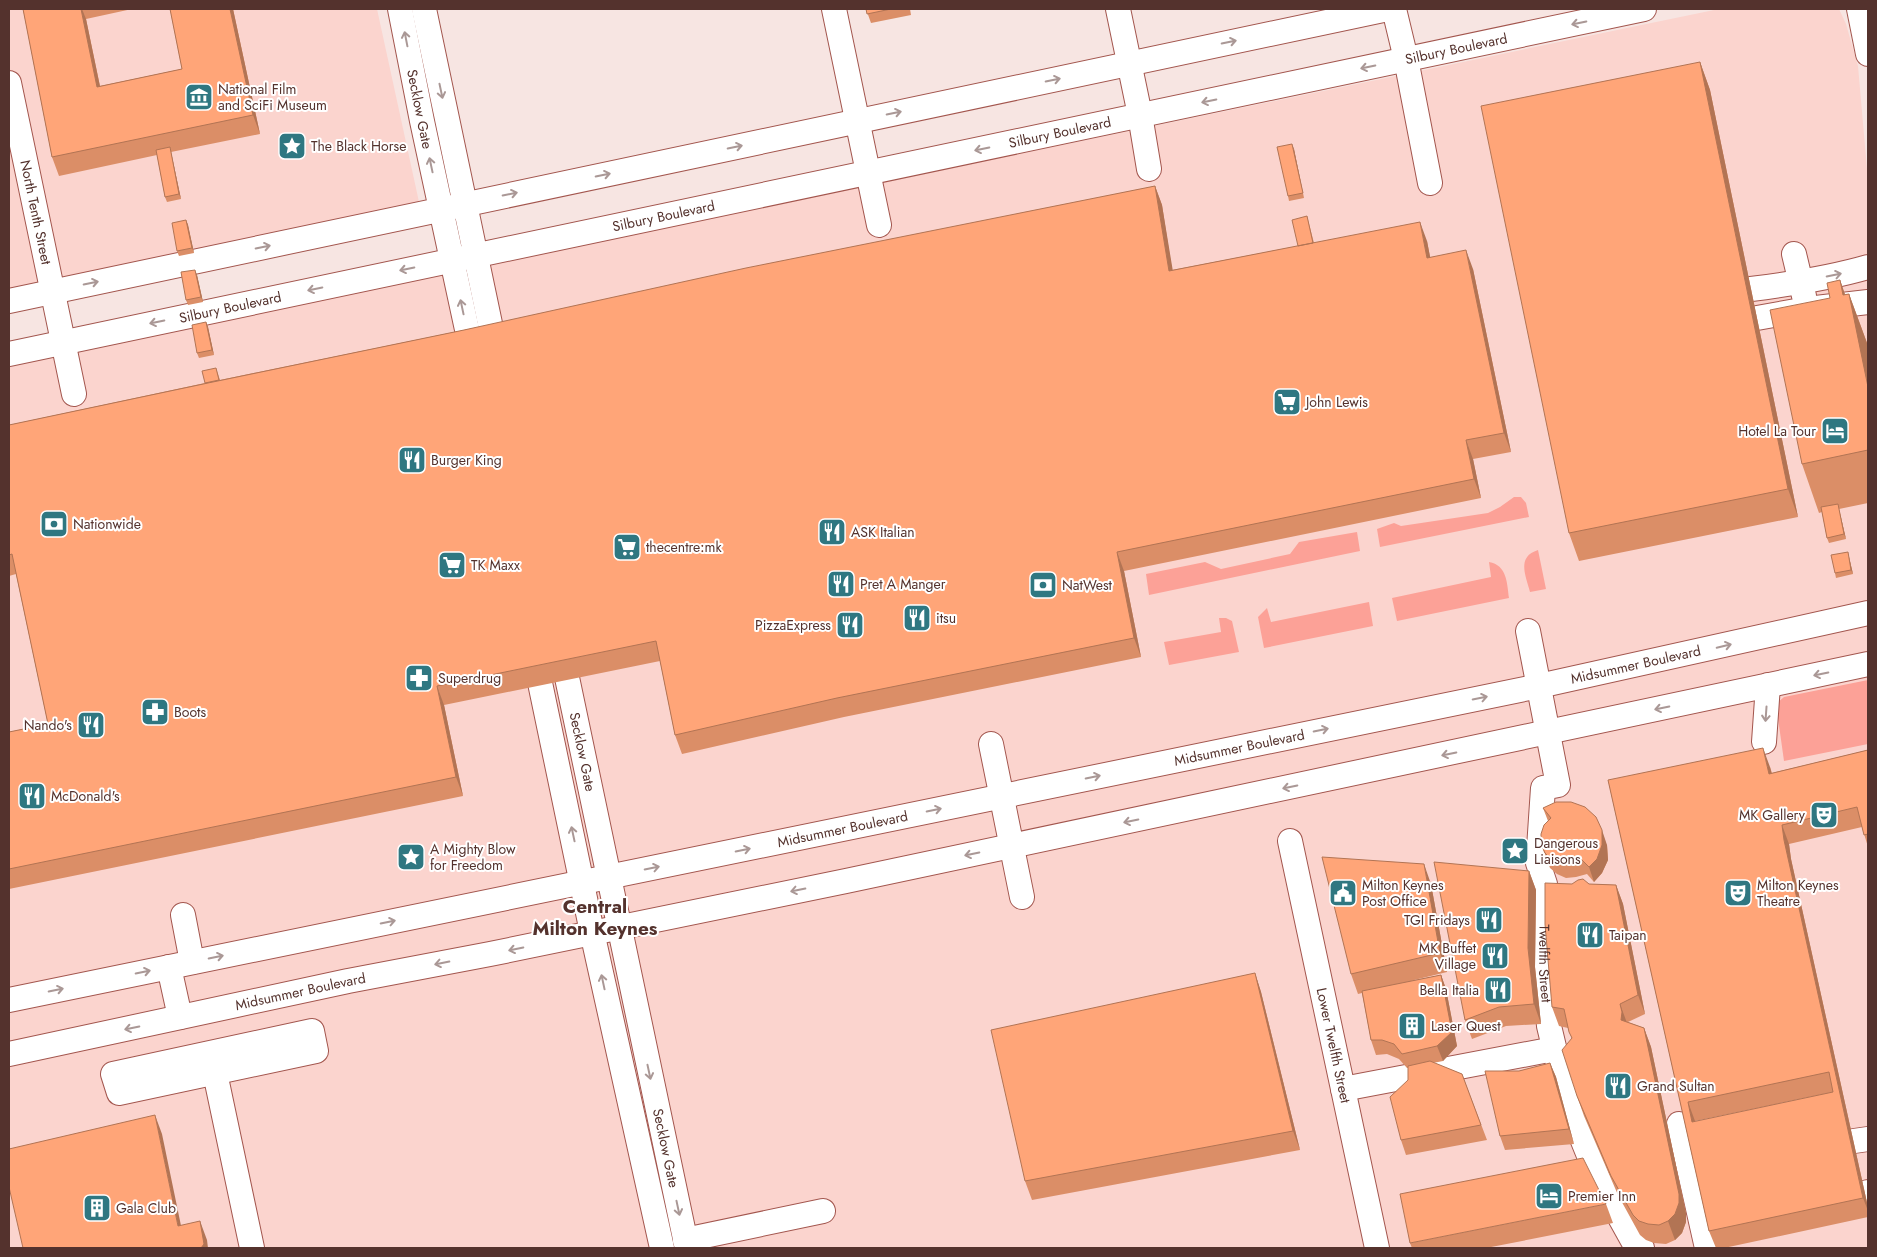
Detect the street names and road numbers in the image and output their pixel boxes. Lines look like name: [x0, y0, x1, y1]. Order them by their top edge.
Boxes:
street label: Silbury Boulevard: [1403, 28, 1509, 69]
street label: Secklow Gate: [402, 68, 438, 151]
street label: Silbury Boulevard: [1007, 112, 1113, 153]
street label: North Tenth Street: [15, 158, 57, 267]
street label: Silbury Boulevard: [611, 195, 717, 236]
street label: Silbury Boulevard: [177, 287, 283, 328]
street label: Midsummer Boulevard: [1569, 640, 1703, 689]
street label: Secklow Gate: [565, 710, 601, 793]
street label: Midsummer Boulevard: [1172, 724, 1306, 771]
street label: Midsummer Boulevard: [776, 806, 910, 852]
street label: Twelfth Street: [1534, 924, 1557, 1004]
street label: Midsummer Boulevard: [233, 968, 367, 1015]
street label: Lower Twelfth Street: [1312, 986, 1356, 1106]
street label: Secklow Gate: [648, 1107, 684, 1189]

